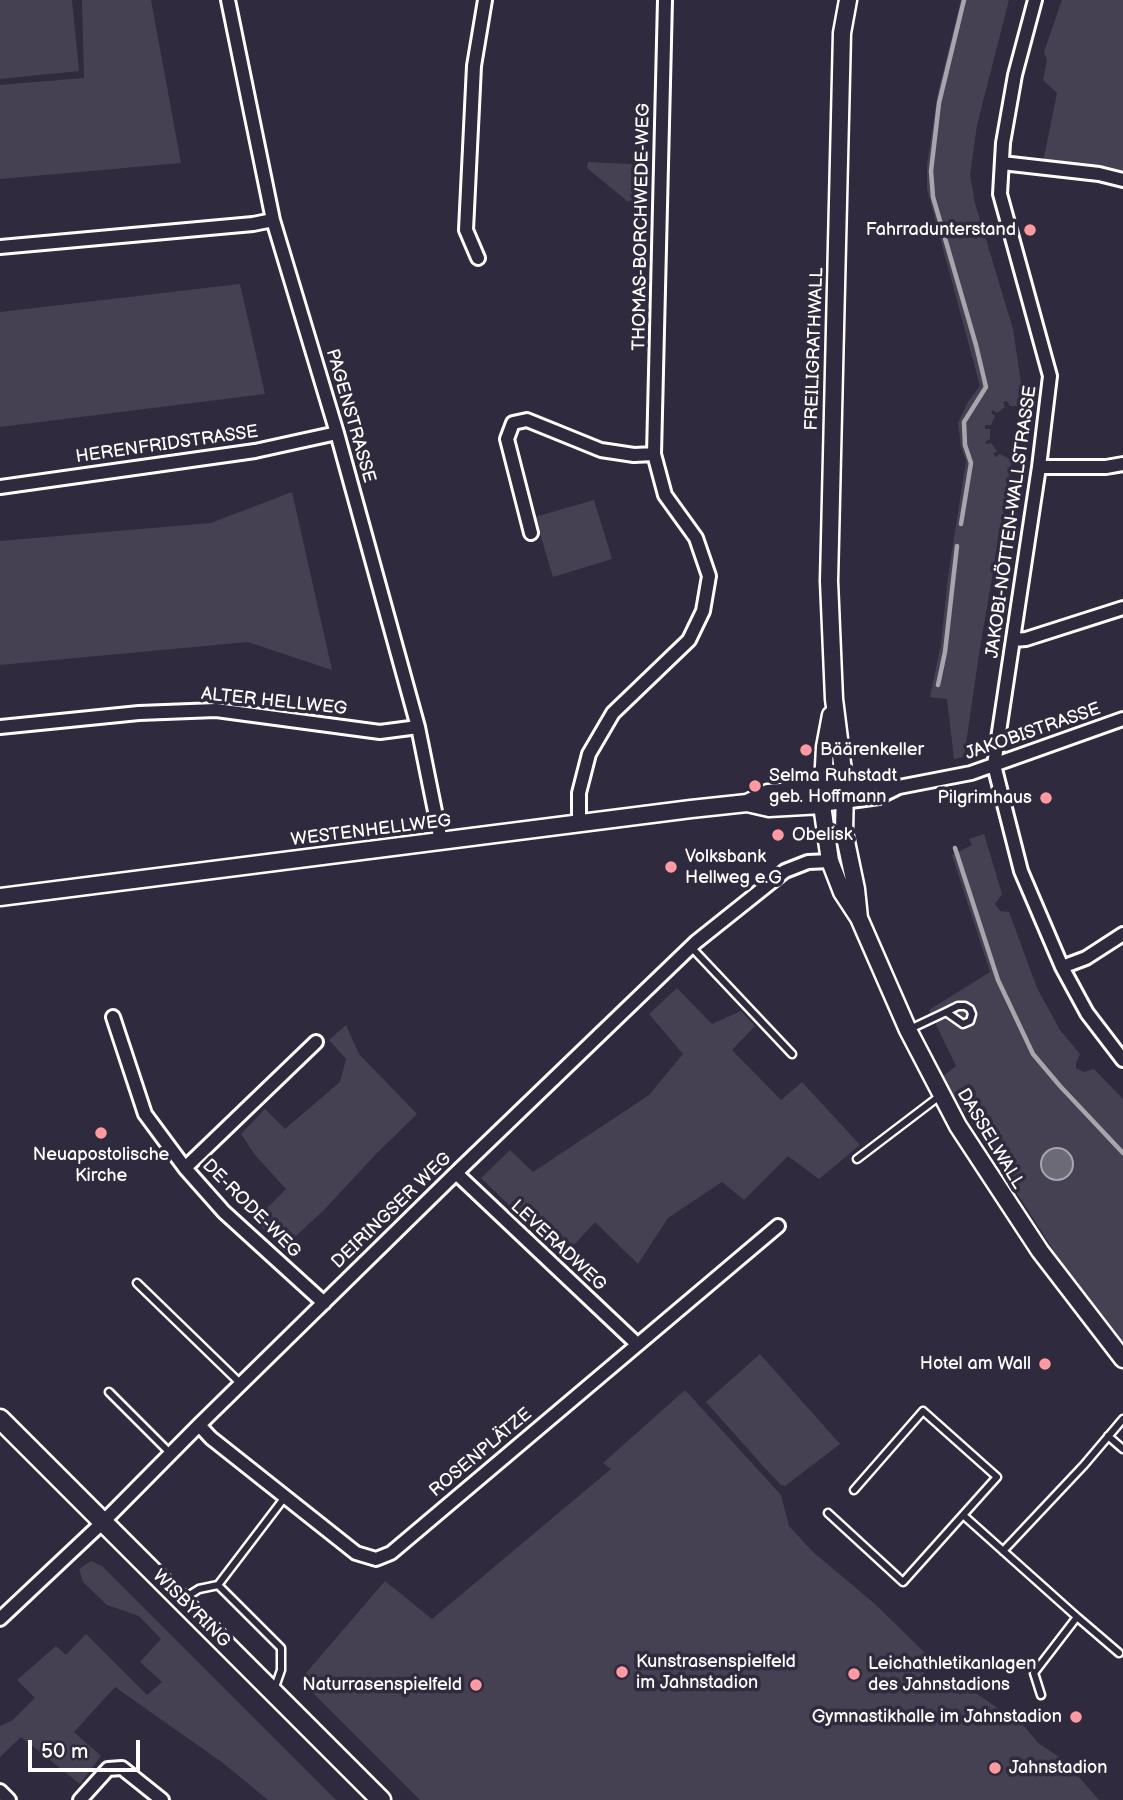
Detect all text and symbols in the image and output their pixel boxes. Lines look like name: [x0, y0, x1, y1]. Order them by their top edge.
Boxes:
street label: THOMAS-BORCHWEDE-WEG: [629, 103, 655, 351]
place label: Fahrradunterstand: [866, 219, 1016, 241]
marker: Fahrradunterstand: [1022, 222, 1038, 238]
street label: FREILIGRATHWALL: [801, 267, 829, 431]
street label: PAGENSTRASSE: [321, 347, 379, 485]
street label: JAKOBI-NÖTTEN-WALLSTRASSE: [982, 384, 1042, 660]
street label: HERENFRIDSTRASSE: [74, 421, 260, 469]
street label: ALTER HELLWEG: [200, 684, 348, 720]
street label: JAKOBISTRASSE: [963, 699, 1103, 765]
place label: Bäärenkeller: [820, 739, 924, 761]
marker: Bäärenkeller: [798, 742, 814, 758]
place label: Selma Ruhstadt geb. Hoffmann: [769, 765, 897, 808]
marker: Selma Ruhstadt geb. Hoffmann: [747, 778, 763, 794]
place label: Pilgrimhaus: [938, 787, 1032, 809]
marker: Pilgrimhaus: [1038, 790, 1054, 806]
street label: WESTENHELLWEG: [290, 810, 452, 852]
place label: Obelisk: [792, 824, 852, 846]
marker: Obelisk: [770, 827, 786, 843]
place label: Volksbank Hellweg e.G: [685, 846, 782, 888]
marker: Volksbank Hellweg e.G: [663, 859, 679, 875]
street label: DASSELWALL: [952, 1085, 1028, 1193]
marker: Neuapostolische Kirche: [93, 1125, 109, 1141]
place label: Neuapostolische Kirche: [33, 1144, 169, 1186]
street label: DEIRINGSER WEG: [328, 1148, 456, 1274]
street label: DE-RODE-WEG: [197, 1155, 305, 1263]
street label: LEVERADWEG: [506, 1196, 610, 1296]
place label: Hotel am Wall: [920, 1353, 1031, 1375]
marker: Hotel am Wall: [1037, 1356, 1053, 1372]
street label: ROSENPLÄTZE: [425, 1404, 537, 1502]
street label: WISBYRING: [148, 1566, 234, 1652]
place label: Kunstrasenspielfeld im Jahnstadion: [636, 1651, 796, 1694]
place label: Leichathletikanlagen des Jahnstadions: [868, 1653, 1036, 1696]
marker: Kunstrasenspielfeld im Jahnstadion: [614, 1664, 630, 1680]
marker: Leichathletikanlagen des Jahnstadions: [846, 1666, 862, 1682]
place label: Naturrasenspielfeld: [302, 1674, 462, 1696]
marker: Naturrasenspielfeld: [468, 1677, 484, 1693]
place label: Gymnastikhalle im Jahnstadion: [812, 1706, 1062, 1728]
marker: Gymnastikhalle im Jahnstadion: [1068, 1709, 1084, 1725]
scale bar: [32, 1727, 144, 1771]
text: 50 m: [41, 1739, 88, 1764]
place label: Jahnstadion: [1009, 1757, 1107, 1779]
marker: Jahnstadion: [987, 1760, 1003, 1776]

